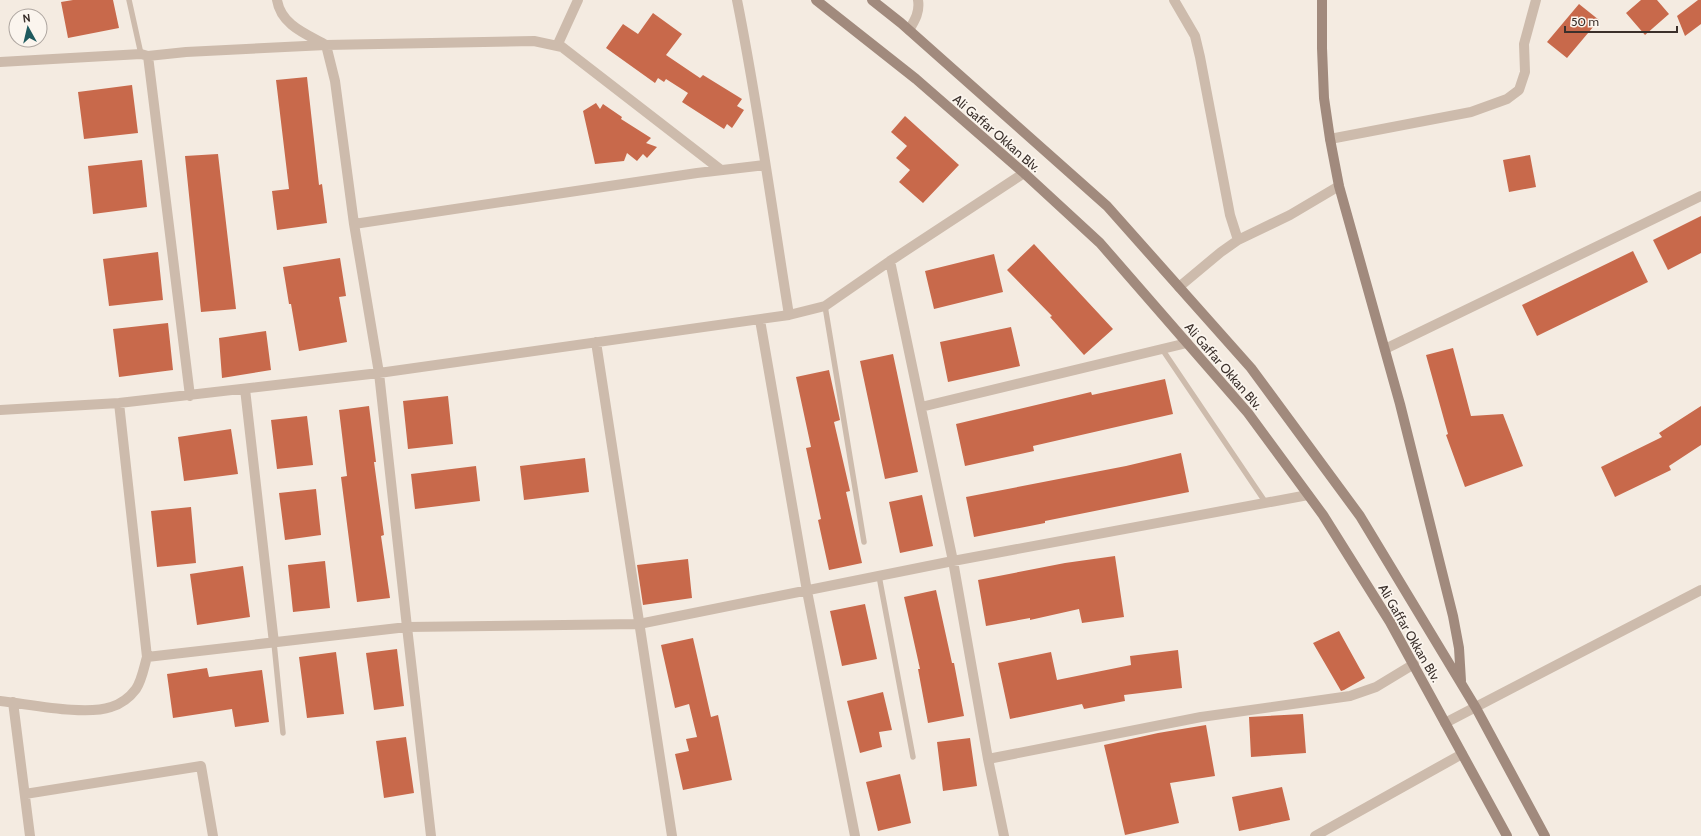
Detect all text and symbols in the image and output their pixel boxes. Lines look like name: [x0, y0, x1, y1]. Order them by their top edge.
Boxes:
north arrow: [8, 8, 48, 48]
scale bar: [1565, 8, 1677, 34]
text: N: [22, 11, 31, 26]
text: 50 m: [1571, 14, 1599, 29]
street label: Ali Gaffar Okkan Blv.: [950, 91, 1044, 176]
street label: Ali Gaffar Okkan Blv.: [1182, 319, 1267, 413]
street label: Ali Gaffar Okkan Blv.: [1375, 581, 1445, 685]

